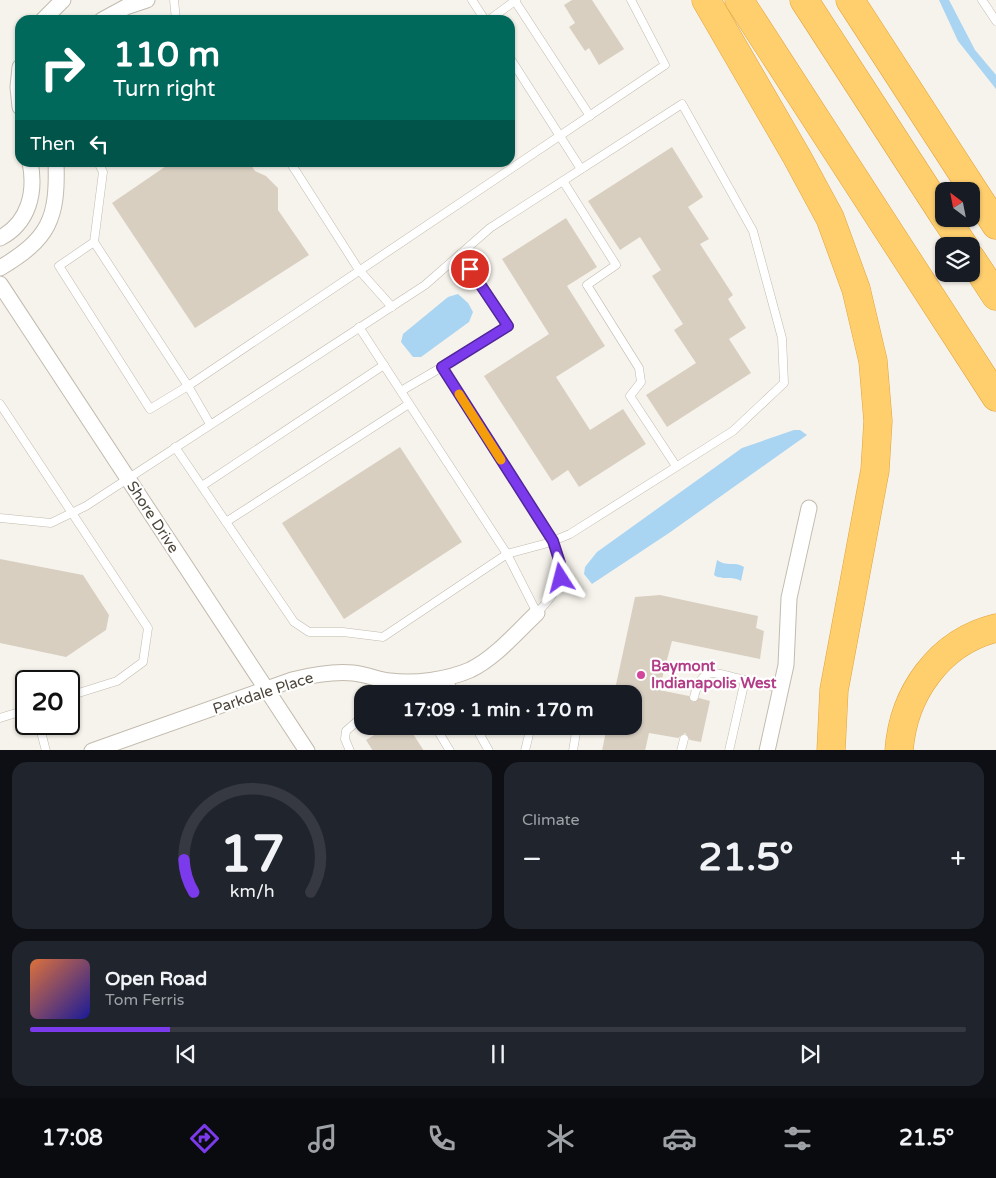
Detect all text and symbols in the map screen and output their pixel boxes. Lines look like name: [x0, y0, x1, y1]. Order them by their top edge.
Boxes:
text: 110 m: [113, 34, 220, 76]
icon: right: [30, 35, 95, 100]
text: Turn right: [113, 76, 215, 102]
icon: left: [85, 130, 113, 158]
text: Then: [30, 133, 75, 155]
north arrow: [935, 182, 980, 228]
map controls: [935, 182, 980, 282]
button: layers: [935, 237, 980, 282]
pin: [449, 248, 491, 290]
icon: arrive: [456, 255, 484, 283]
street label: Shore Drive: [123, 478, 183, 556]
position arrow: [534, 551, 586, 603]
place label: Baymont Indianapolis West: [651, 657, 777, 693]
street label: Parkdale Place: [211, 668, 315, 718]
marker: Baymont Indianapolis West: [635, 669, 647, 681]
speed limit sign: 20: [15, 670, 80, 735]
text: 17:09 · 1 min · 170 m: [402, 699, 594, 721]
text: Climate: [522, 810, 580, 830]
text: 17: [219, 823, 285, 886]
text: 21.5°: [699, 835, 794, 881]
text: −: [522, 842, 542, 876]
text: +: [950, 842, 966, 876]
text: km/h: [230, 881, 274, 902]
text: Open Road: [105, 968, 207, 990]
text: Tom Ferris: [105, 990, 184, 1010]
icon: previous: [172, 1040, 200, 1068]
icon: pause: [484, 1040, 512, 1068]
icon: next: [796, 1040, 824, 1068]
icon: directions: [187, 1121, 222, 1156]
icon: music: [305, 1121, 340, 1156]
icon: phone: [424, 1121, 459, 1156]
icon: climate: [543, 1121, 578, 1156]
icon: car: [662, 1121, 697, 1156]
icon: filters: [780, 1121, 815, 1156]
text: 17:08: [42, 1125, 103, 1151]
text: 21.5°: [899, 1125, 954, 1151]

